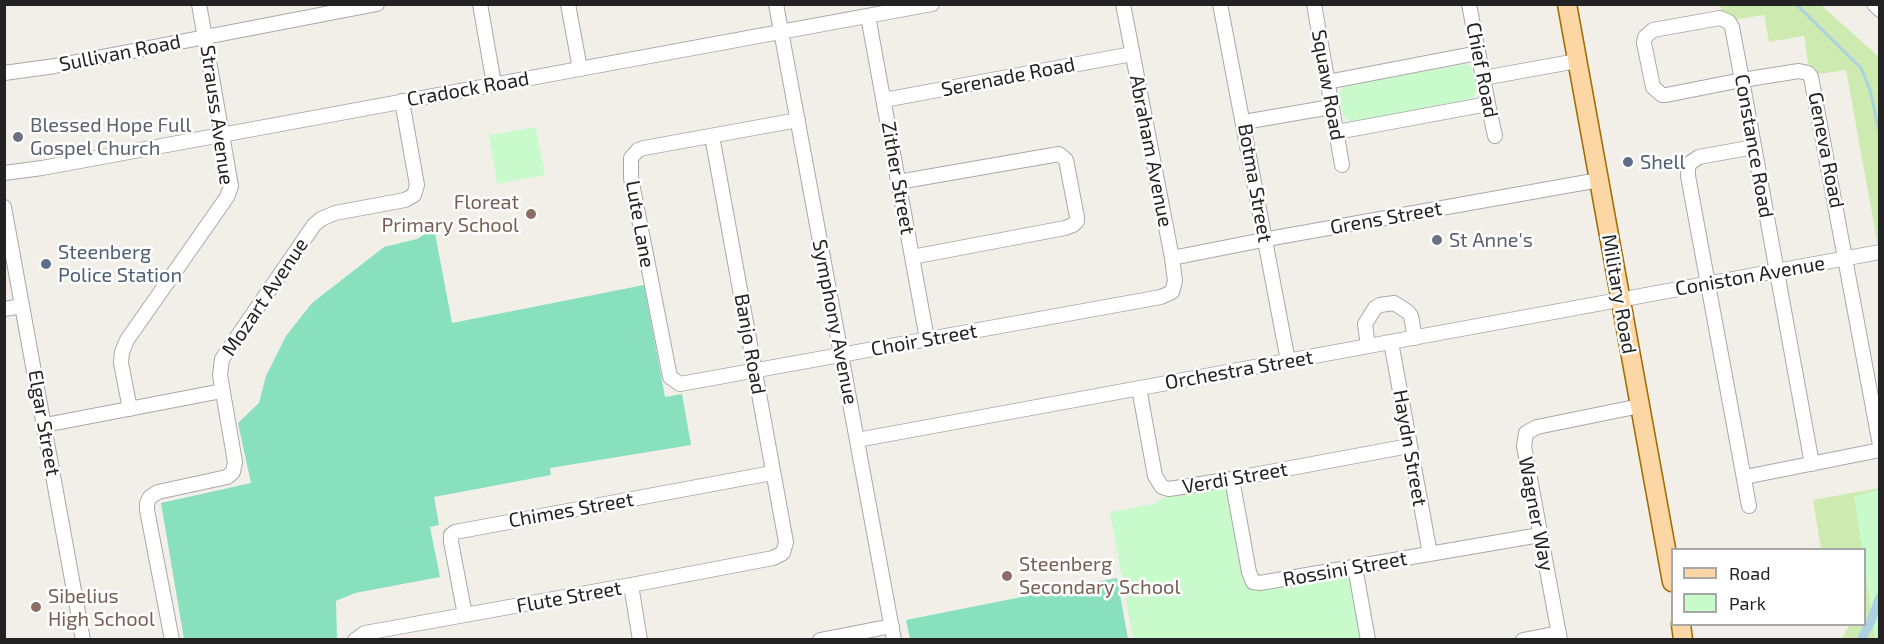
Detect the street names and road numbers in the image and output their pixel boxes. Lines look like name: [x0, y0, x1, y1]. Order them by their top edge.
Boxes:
street label: Chief Road: [1461, 20, 1503, 120]
street label: Squaw Road: [1306, 28, 1350, 142]
street label: Sullivan Road: [57, 29, 183, 77]
street label: Strauss Avenue: [195, 44, 239, 186]
street label: Serenade Road: [939, 52, 1077, 102]
street label: Cradock Road: [405, 66, 531, 112]
street label: Constance Road: [1730, 72, 1778, 220]
street label: Abraham Avenue: [1124, 73, 1178, 229]
street label: Geneva Road: [1803, 90, 1849, 210]
street label: Zither Street: [876, 120, 920, 236]
street label: Botma Street: [1233, 122, 1277, 244]
street label: Lute Lane: [621, 179, 659, 269]
street label: Grens Street: [1328, 196, 1444, 240]
street label: Military Road: [1597, 232, 1641, 356]
street label: Mozart Avenue: [217, 233, 313, 361]
street label: Symphony Avenue: [807, 238, 863, 406]
street label: Coniston Avenue: [1673, 251, 1827, 301]
street label: Banjo Road: [729, 292, 771, 396]
street label: Choir Street: [869, 319, 979, 361]
street label: Orchestra Street: [1163, 345, 1315, 395]
street label: Elgar Street: [23, 368, 65, 478]
street label: Haydn Street: [1388, 388, 1432, 508]
street label: Wagner Way: [1513, 455, 1559, 573]
street label: Verdi Street: [1181, 457, 1289, 499]
street label: Chimes Street: [507, 487, 635, 533]
street label: Rossini Street: [1281, 546, 1409, 592]
street label: Flute Street: [514, 576, 624, 618]

